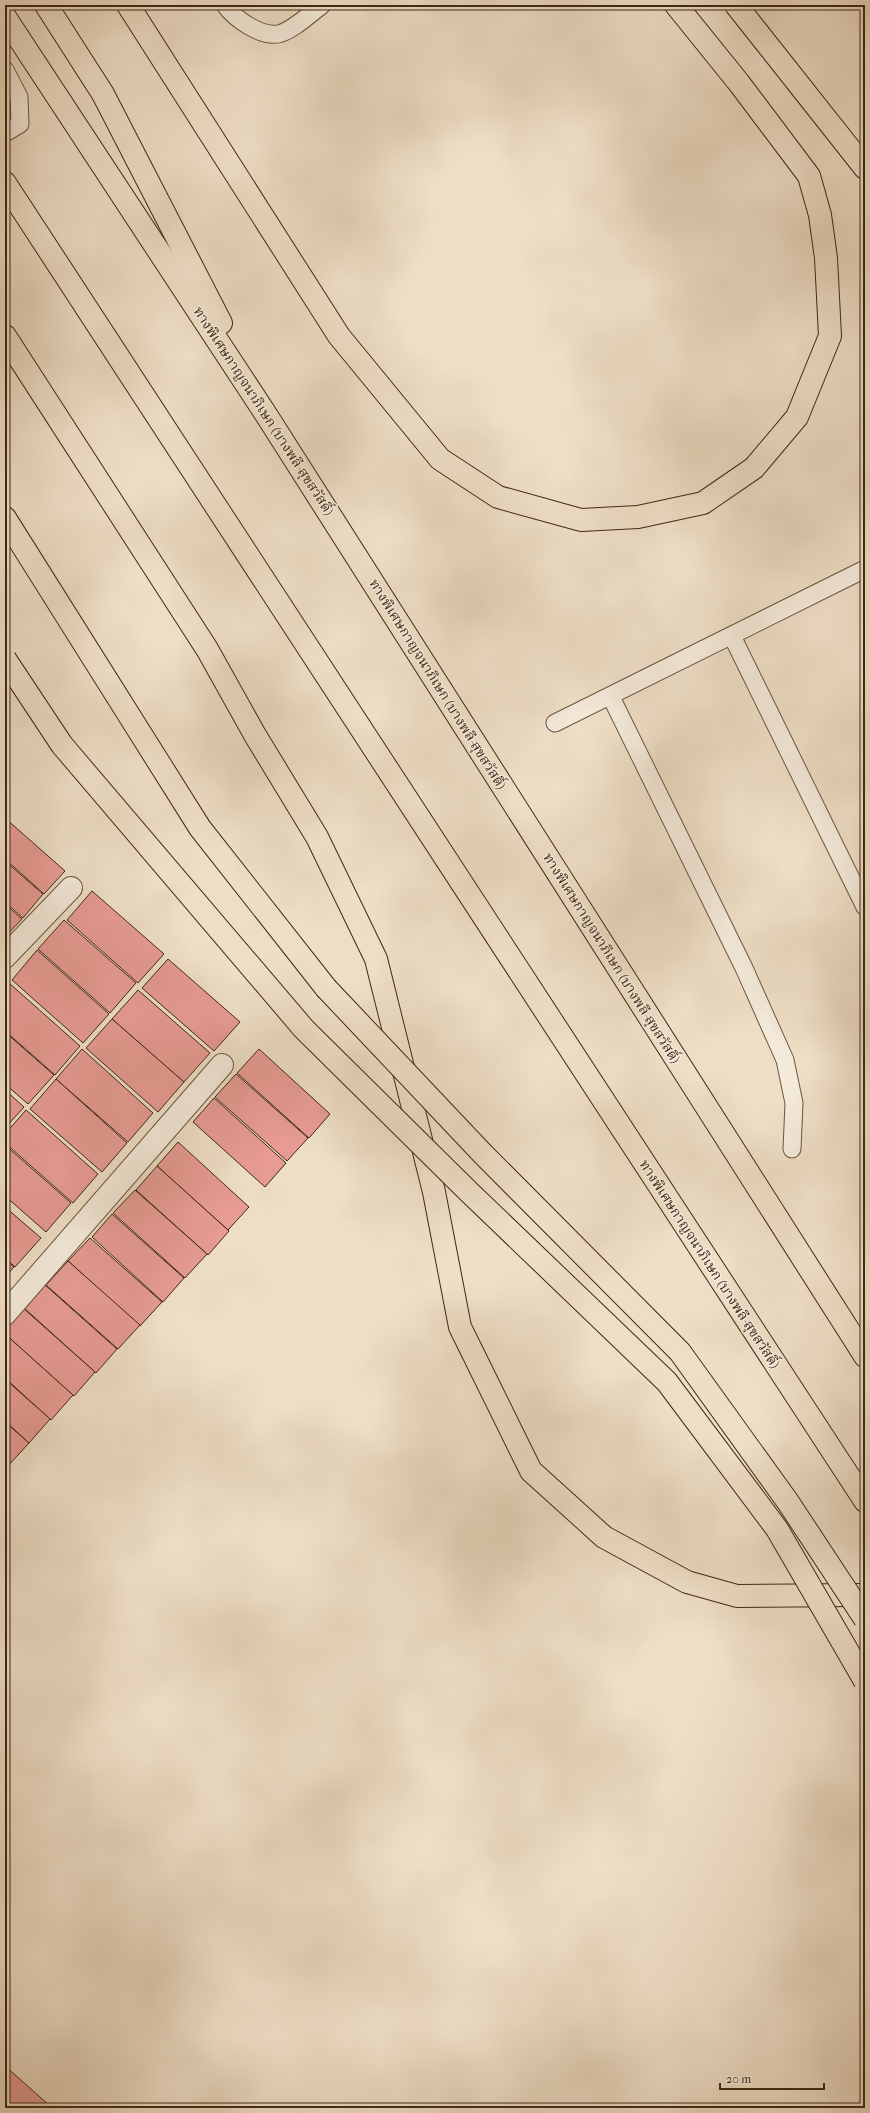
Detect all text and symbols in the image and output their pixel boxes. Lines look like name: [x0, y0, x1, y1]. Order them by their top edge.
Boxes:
street label: ทางพิเศษกาญจนาภิเษก (บางพลี-สุขสวัสดิ์): [190, 303, 339, 519]
street label: ทางพิเศษกาญจนาภิเษก (บางพลี-สุขสวัสดิ์): [365, 575, 511, 793]
street label: ทางพิเศษกาญจนาภิเษก (บางพลี-สุขสวัสดิ์): [539, 849, 685, 1067]
street label: ทางพิเศษกาญจนาภิเษก (บางพลี-สุขสวัสดิ์): [636, 1156, 785, 1372]
scale bar: [720, 2065, 824, 2091]
text: 20 m: [726, 2072, 751, 2086]

